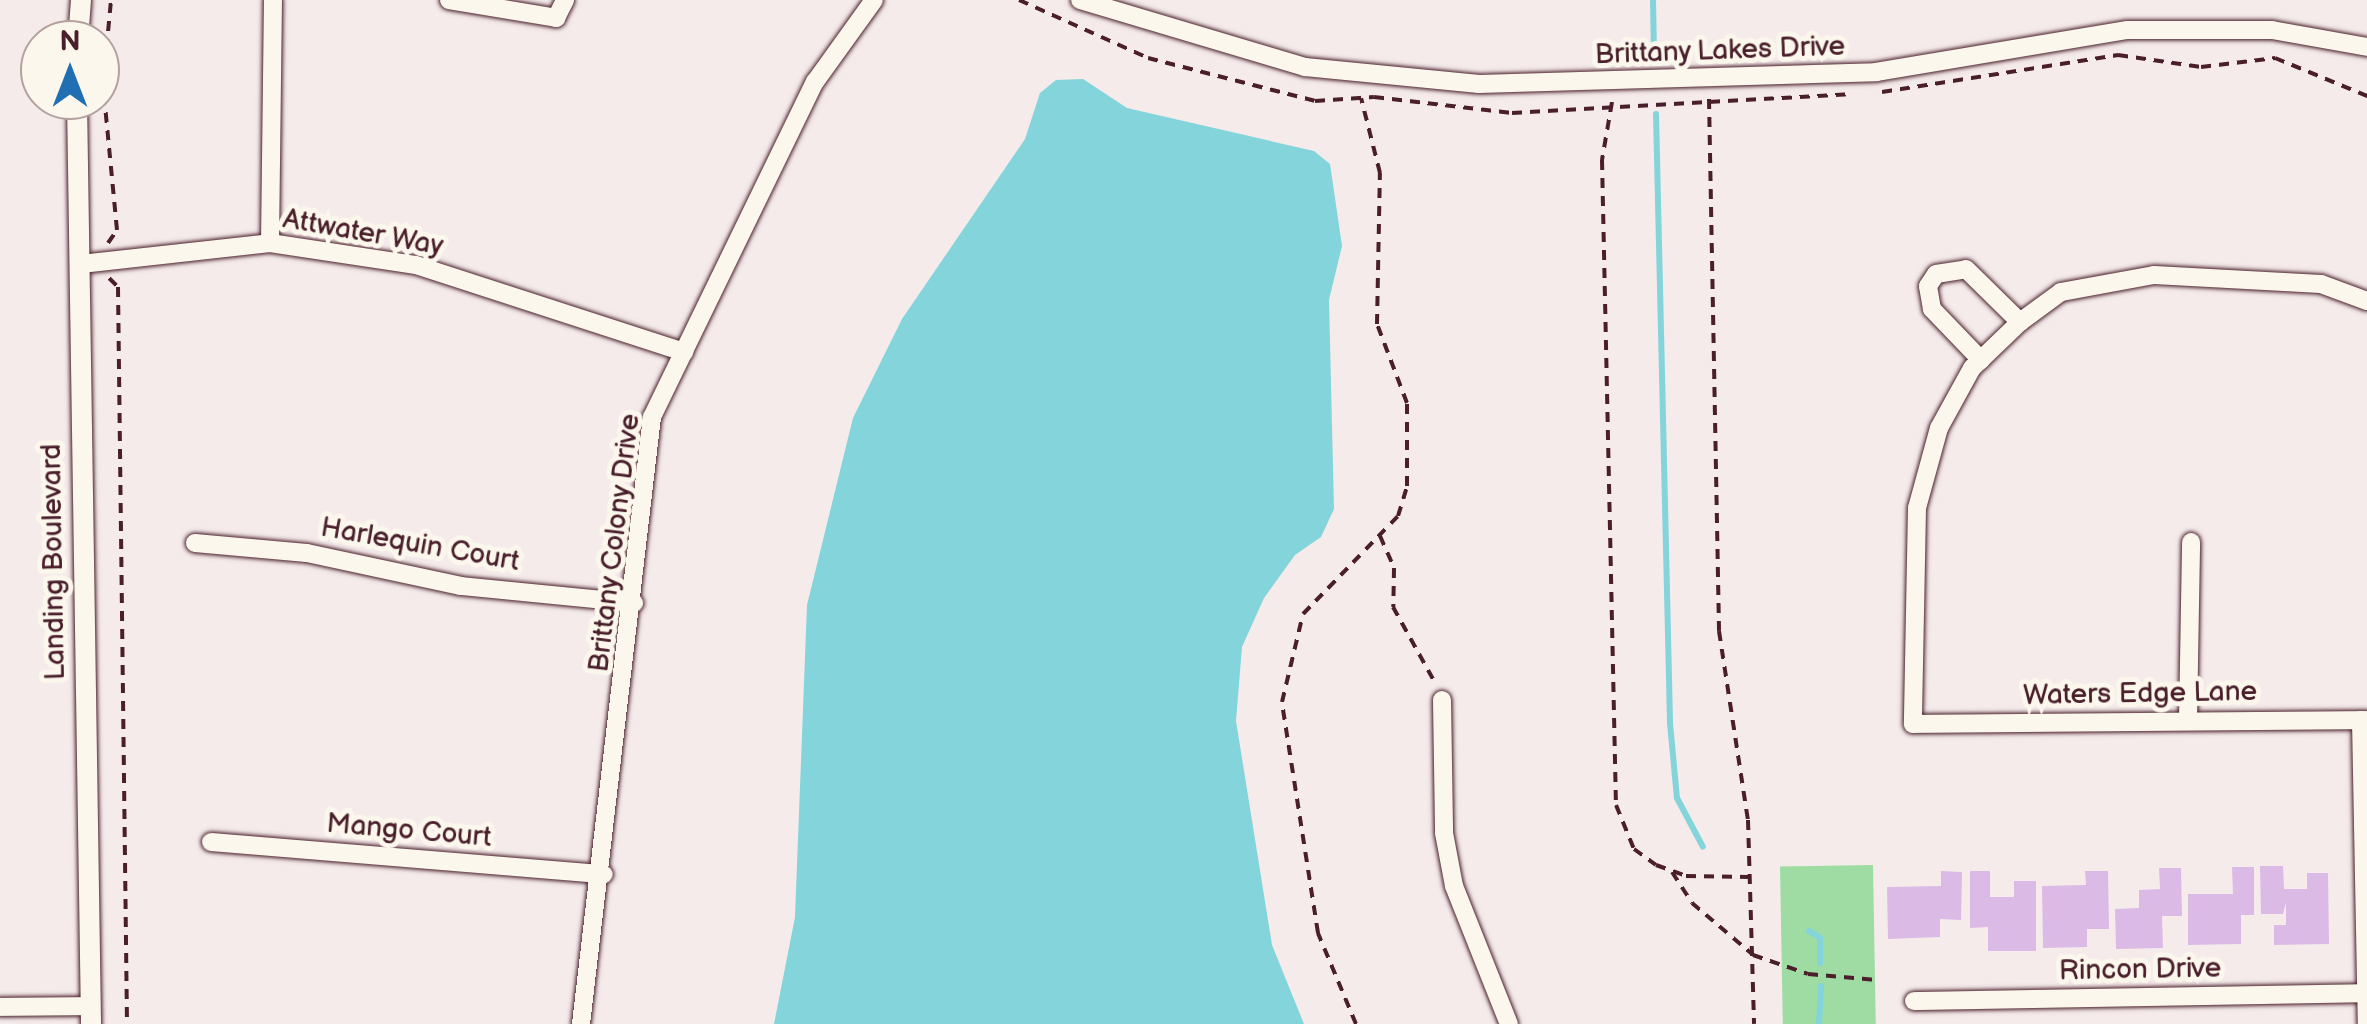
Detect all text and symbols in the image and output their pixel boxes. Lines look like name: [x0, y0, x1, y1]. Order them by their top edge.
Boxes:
north arrow: [20, 20, 120, 120]
text: N: [59, 25, 81, 58]
street label: Brittany Lakes Drive: [1593, 30, 1847, 72]
street label: Attwater Way: [280, 202, 446, 264]
street label: Brittany Colony Drive: [582, 410, 648, 676]
street label: Landing Boulevard: [35, 443, 73, 681]
street label: Harlequin Court: [318, 511, 522, 579]
street label: Waters Edge Lane: [2023, 675, 2257, 713]
street label: Mango Court: [325, 807, 493, 855]
street label: Rincon Drive: [2059, 952, 2221, 988]

